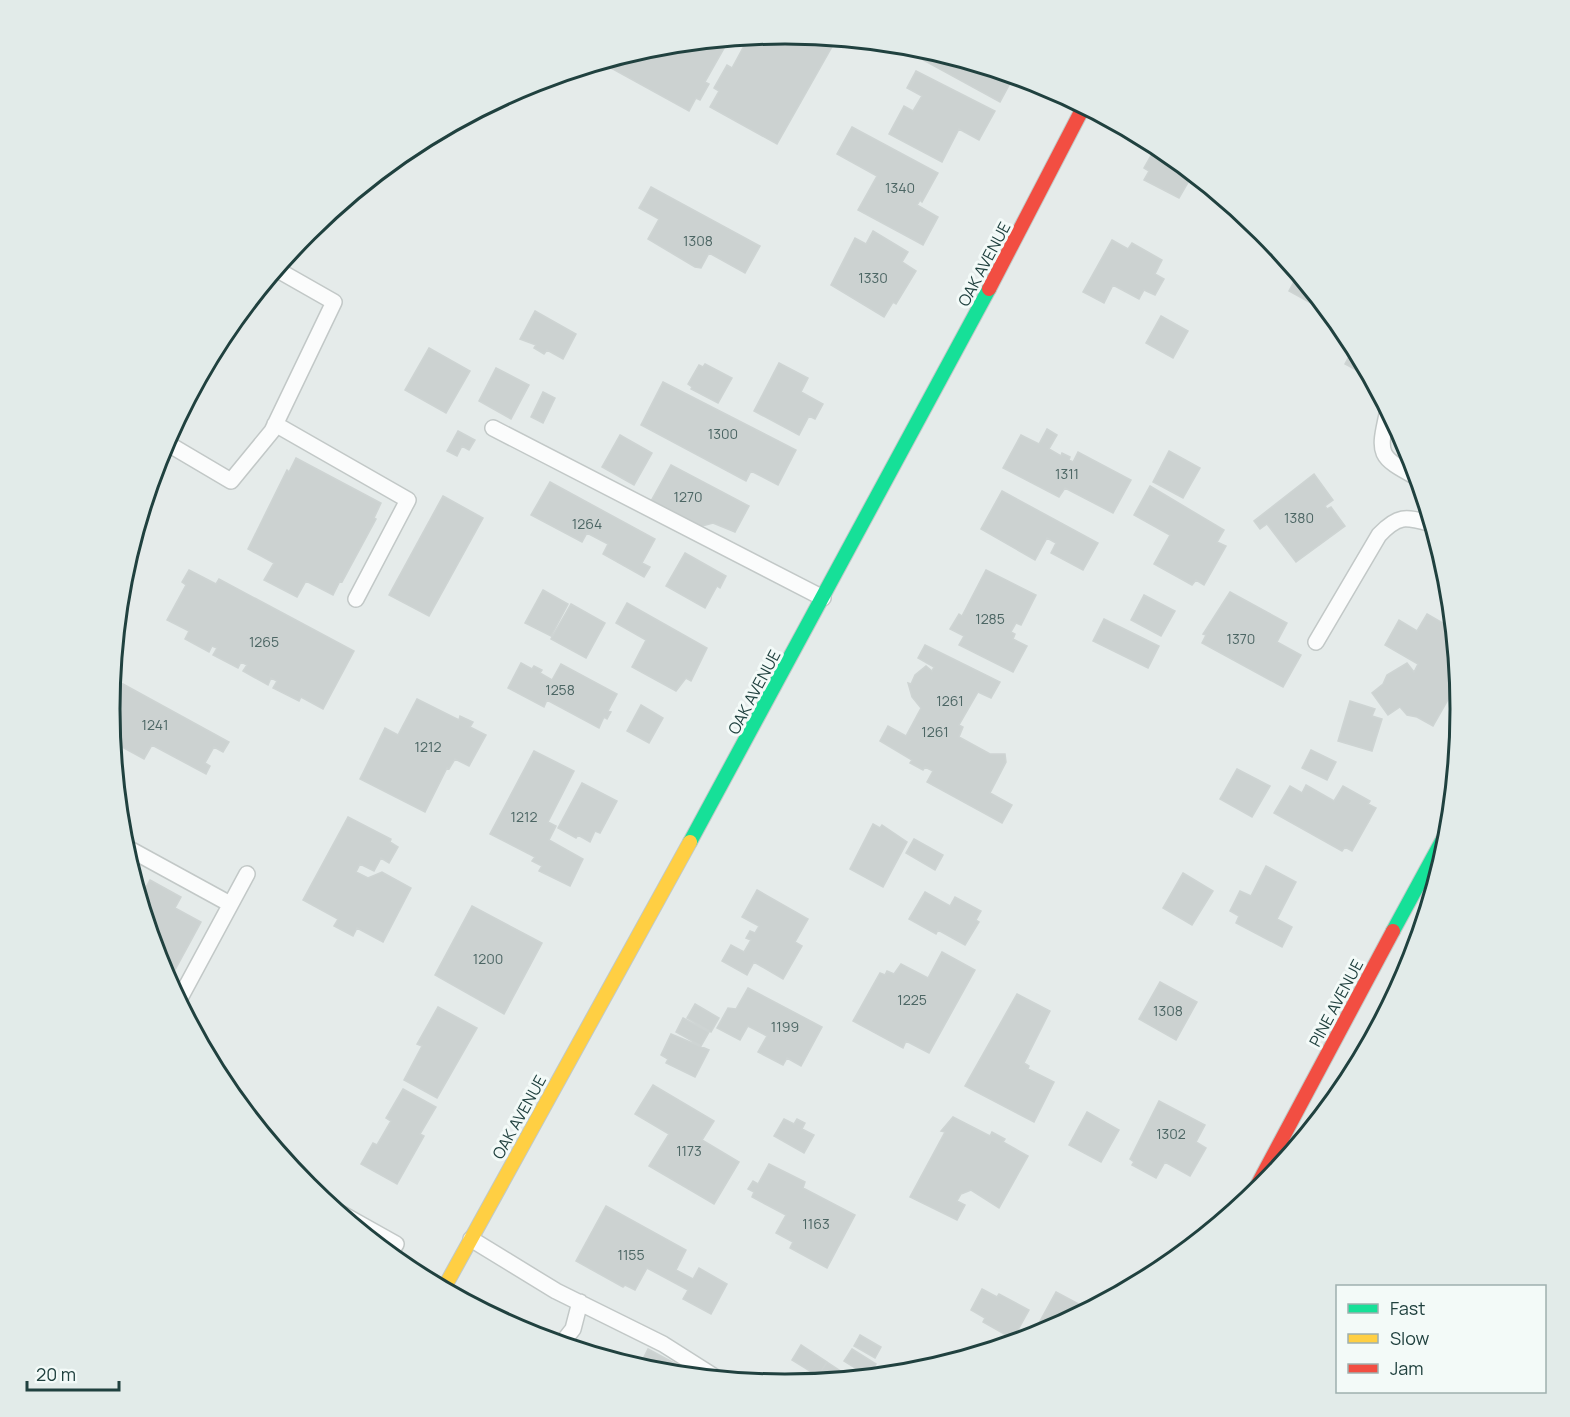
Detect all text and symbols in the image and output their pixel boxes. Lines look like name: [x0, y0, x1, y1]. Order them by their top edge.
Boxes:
house number: 1340: [885, 178, 915, 197]
street label: OAK AVENUE: [952, 218, 1016, 310]
house number: 1308: [683, 231, 713, 250]
house number: 1330: [858, 268, 888, 287]
house number: 1300: [708, 424, 738, 443]
house number: 1311: [1055, 464, 1079, 483]
house number: 1270: [673, 487, 703, 506]
house number: 1380: [1284, 508, 1314, 527]
house number: 1264: [572, 514, 602, 533]
house number: 1285: [975, 609, 1005, 628]
house number: 1370: [1227, 629, 1255, 648]
house number: 1265: [249, 632, 279, 651]
street label: OAK AVENUE: [722, 646, 786, 738]
house number: 1258: [545, 680, 575, 699]
house number: 1261: [936, 691, 964, 710]
house number: 1241: [142, 715, 168, 734]
house number: 1261: [921, 722, 949, 741]
house number: 1212: [415, 737, 441, 756]
house number: 1212: [511, 807, 537, 826]
house number: 1200: [473, 949, 503, 968]
street label: PINE AVENUE: [1304, 956, 1368, 1050]
house number: 1225: [897, 990, 927, 1009]
house number: 1308: [1153, 1001, 1183, 1020]
house number: 1199: [771, 1017, 799, 1036]
street label: OAK AVENUE: [487, 1071, 551, 1163]
house number: 1302: [1156, 1124, 1186, 1143]
house number: 1173: [676, 1141, 702, 1160]
house number: 1163: [802, 1214, 830, 1233]
house number: 1155: [617, 1245, 645, 1264]
legend: [1336, 1285, 1546, 1393]
text: Fast: [1390, 1296, 1425, 1320]
text: Slow: [1390, 1326, 1430, 1350]
scale bar: [27, 1354, 118, 1392]
text: Jam: [1390, 1356, 1424, 1380]
text: 20 m: [36, 1362, 76, 1386]

